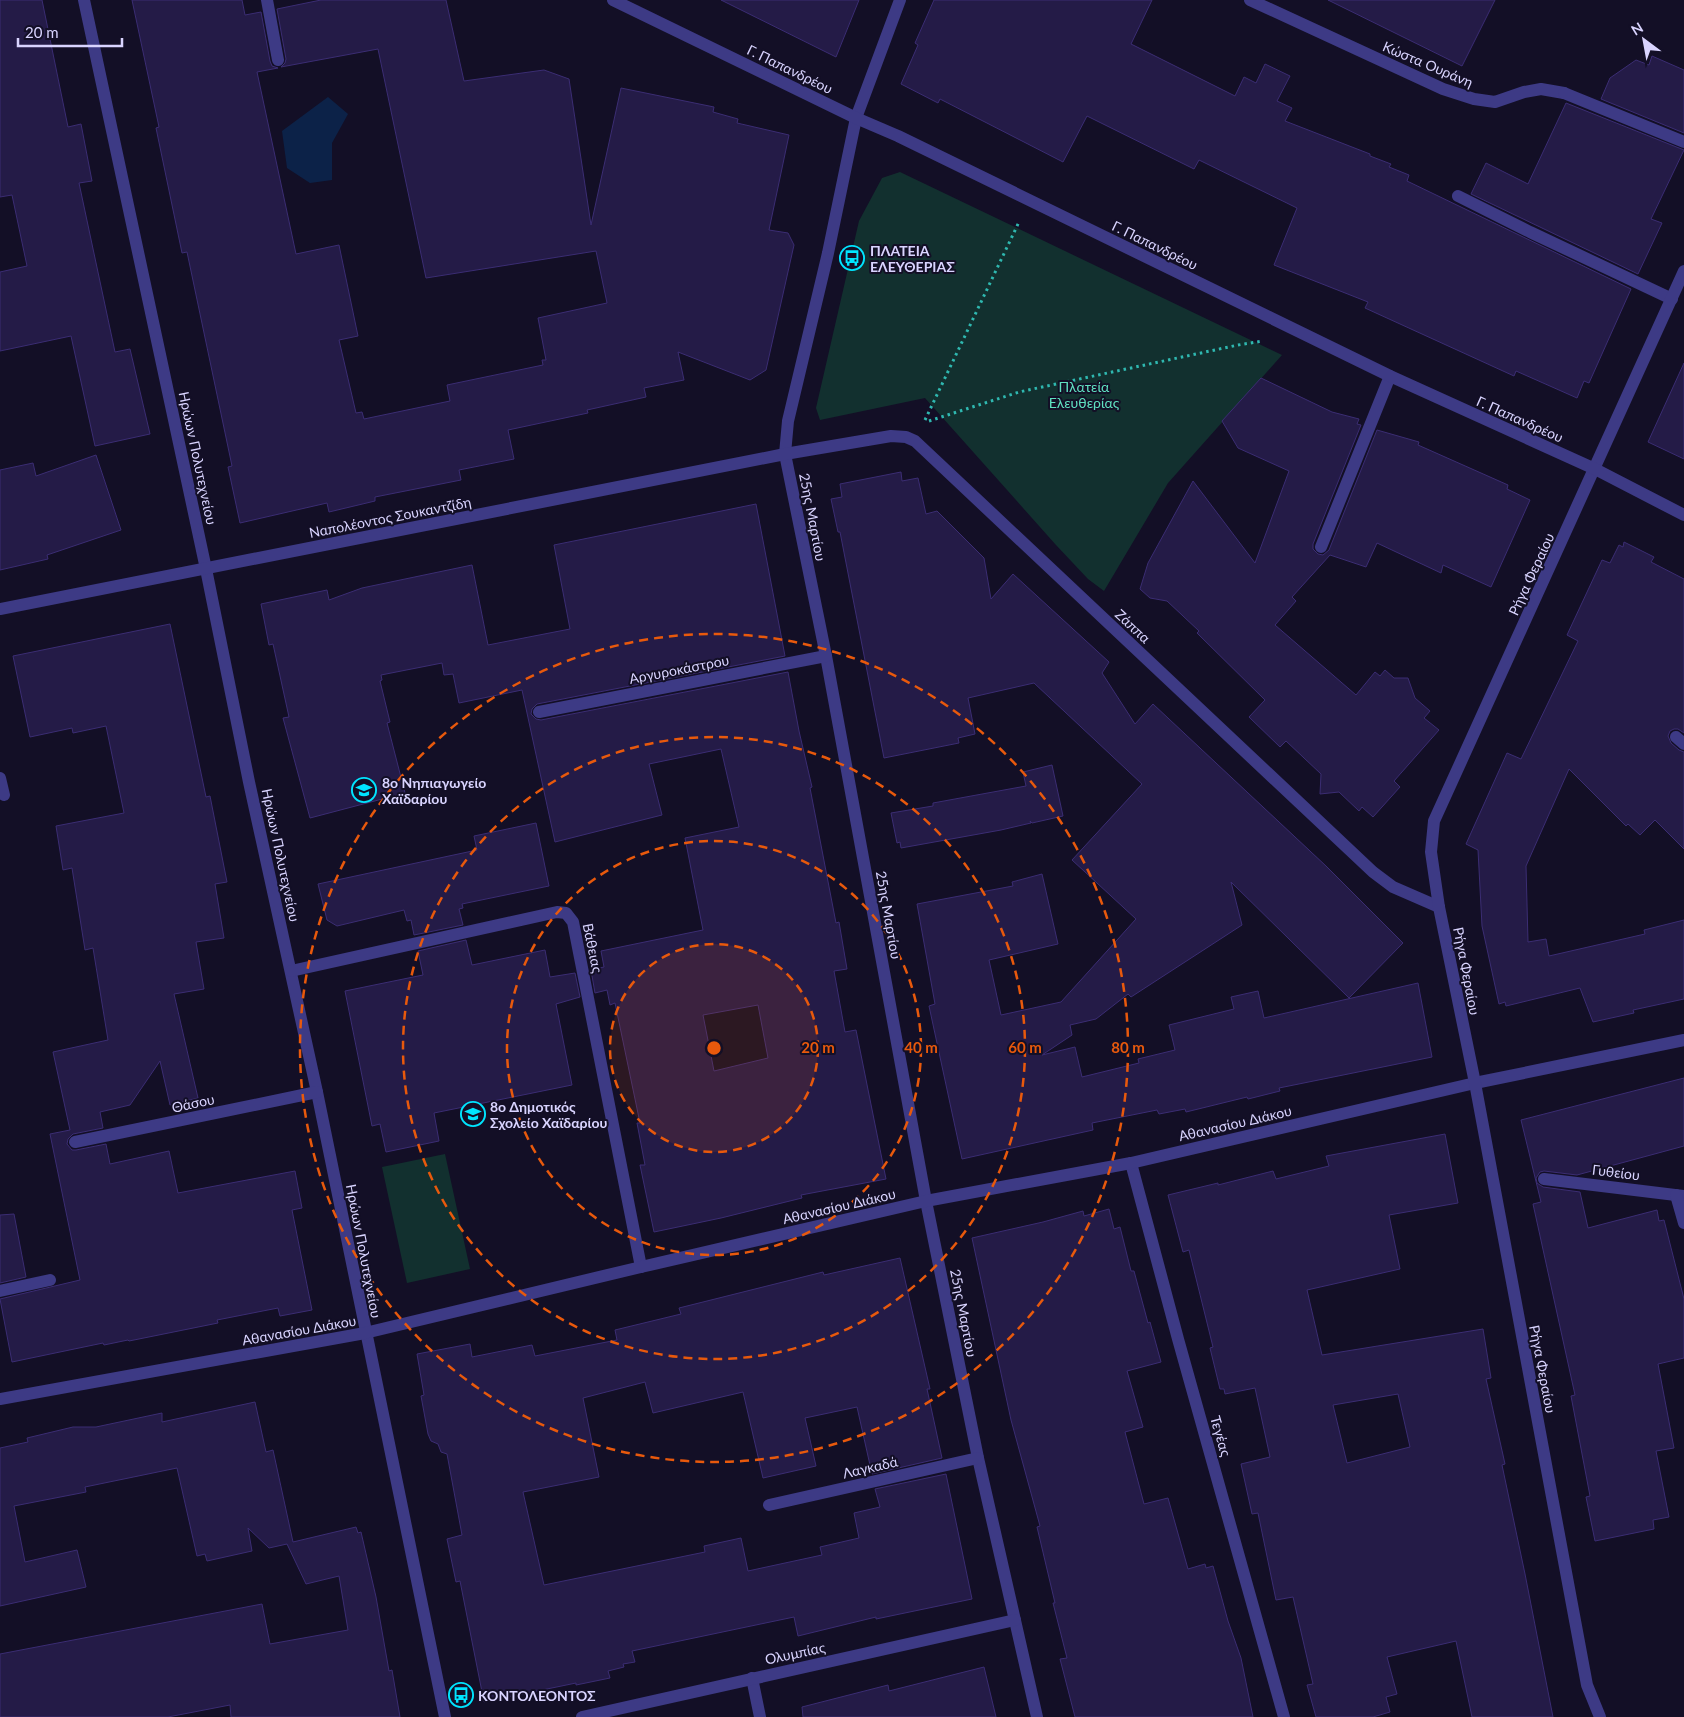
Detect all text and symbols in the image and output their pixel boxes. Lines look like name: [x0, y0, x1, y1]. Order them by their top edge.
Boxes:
scale bar: [18, 15, 121, 47]
north arrow: [1619, 15, 1669, 65]
text: N: [1628, 18, 1646, 39]
text: 20 m: [25, 23, 59, 41]
street label: Κώστα Ουράνη: [1380, 37, 1476, 91]
street label: Γ. Παπανδρέου: [744, 41, 836, 97]
street label: Γ. Παπανδρέου: [1109, 217, 1201, 273]
place label: ΠΛΑΤΕΙΑ ΕΛΕΥΘΕΡΙΑΣ: [870, 242, 955, 275]
bus stop icon: ΠΛΑΤΕΙΑ ΕΛΕΥΘΕΡΙΑΣ: [839, 245, 865, 271]
park label: Πλατεία Ελευθερίας: [1049, 378, 1120, 411]
street label: Ηρώων Πολυτεχνείου: [176, 390, 220, 526]
street label: Γ. Παπανδρέου: [1474, 392, 1566, 446]
street label: 25ης Μαρτίου: [796, 472, 830, 562]
street label: Ναπολέοντος Σουκαντζίδη: [307, 493, 473, 541]
street label: Ρήγα Φεραίου: [1504, 530, 1558, 618]
street label: Ζάππα: [1112, 606, 1155, 647]
street label: Αργυροκάστρου: [628, 651, 730, 687]
place label: 8ο Νηπιαγωγείο Χαϊδαρίου: [382, 774, 486, 807]
school or university icon: 8ο Νηπιαγωγείο Χαϊδαρίου: [351, 777, 377, 803]
street label: Ηρώων Πολυτεχνείου: [259, 787, 303, 923]
street label: 25ης Μαρτίου: [873, 870, 905, 960]
street label: Βάθειας: [579, 922, 607, 975]
street label: Ρήγα Φεραίου: [1450, 926, 1484, 1016]
text: 20 m: [801, 1038, 835, 1056]
text: 40 m: [904, 1038, 938, 1056]
text: 60 m: [1008, 1038, 1042, 1056]
text: 80 m: [1111, 1038, 1145, 1056]
centre of rings: [705, 1039, 723, 1057]
street label: Θάσου: [170, 1090, 216, 1116]
place label: 8ο Δημοτικός Σχολείο Χαϊδαρίου: [490, 1098, 607, 1131]
school or university icon: 8ο Δημοτικός Σχολείο Χαϊδαρίου: [460, 1101, 486, 1127]
street label: Αθανασίου Διάκου: [1177, 1102, 1293, 1144]
street label: Γυθείου: [1591, 1161, 1641, 1183]
street label: Ηρώων Πολυτεχνείου: [343, 1183, 385, 1319]
street label: Αθανασίου Διάκου: [781, 1185, 897, 1227]
street label: 25ης Μαρτίου: [947, 1268, 981, 1358]
street label: Αθανασίου Διάκου: [241, 1312, 357, 1348]
street label: Ρήγα Φεραίου: [1526, 1324, 1560, 1414]
street label: Τεγέας: [1207, 1414, 1235, 1459]
street label: Λαγκαδά: [841, 1452, 900, 1482]
street label: Ολυμπίας: [763, 1638, 827, 1668]
bus stop icon: ΚΟΝΤΟΛΕΟΝΤΟΣ: [448, 1682, 474, 1708]
place label: ΚΟΝΤΟΛΕΟΝΤΟΣ: [478, 1687, 596, 1704]

